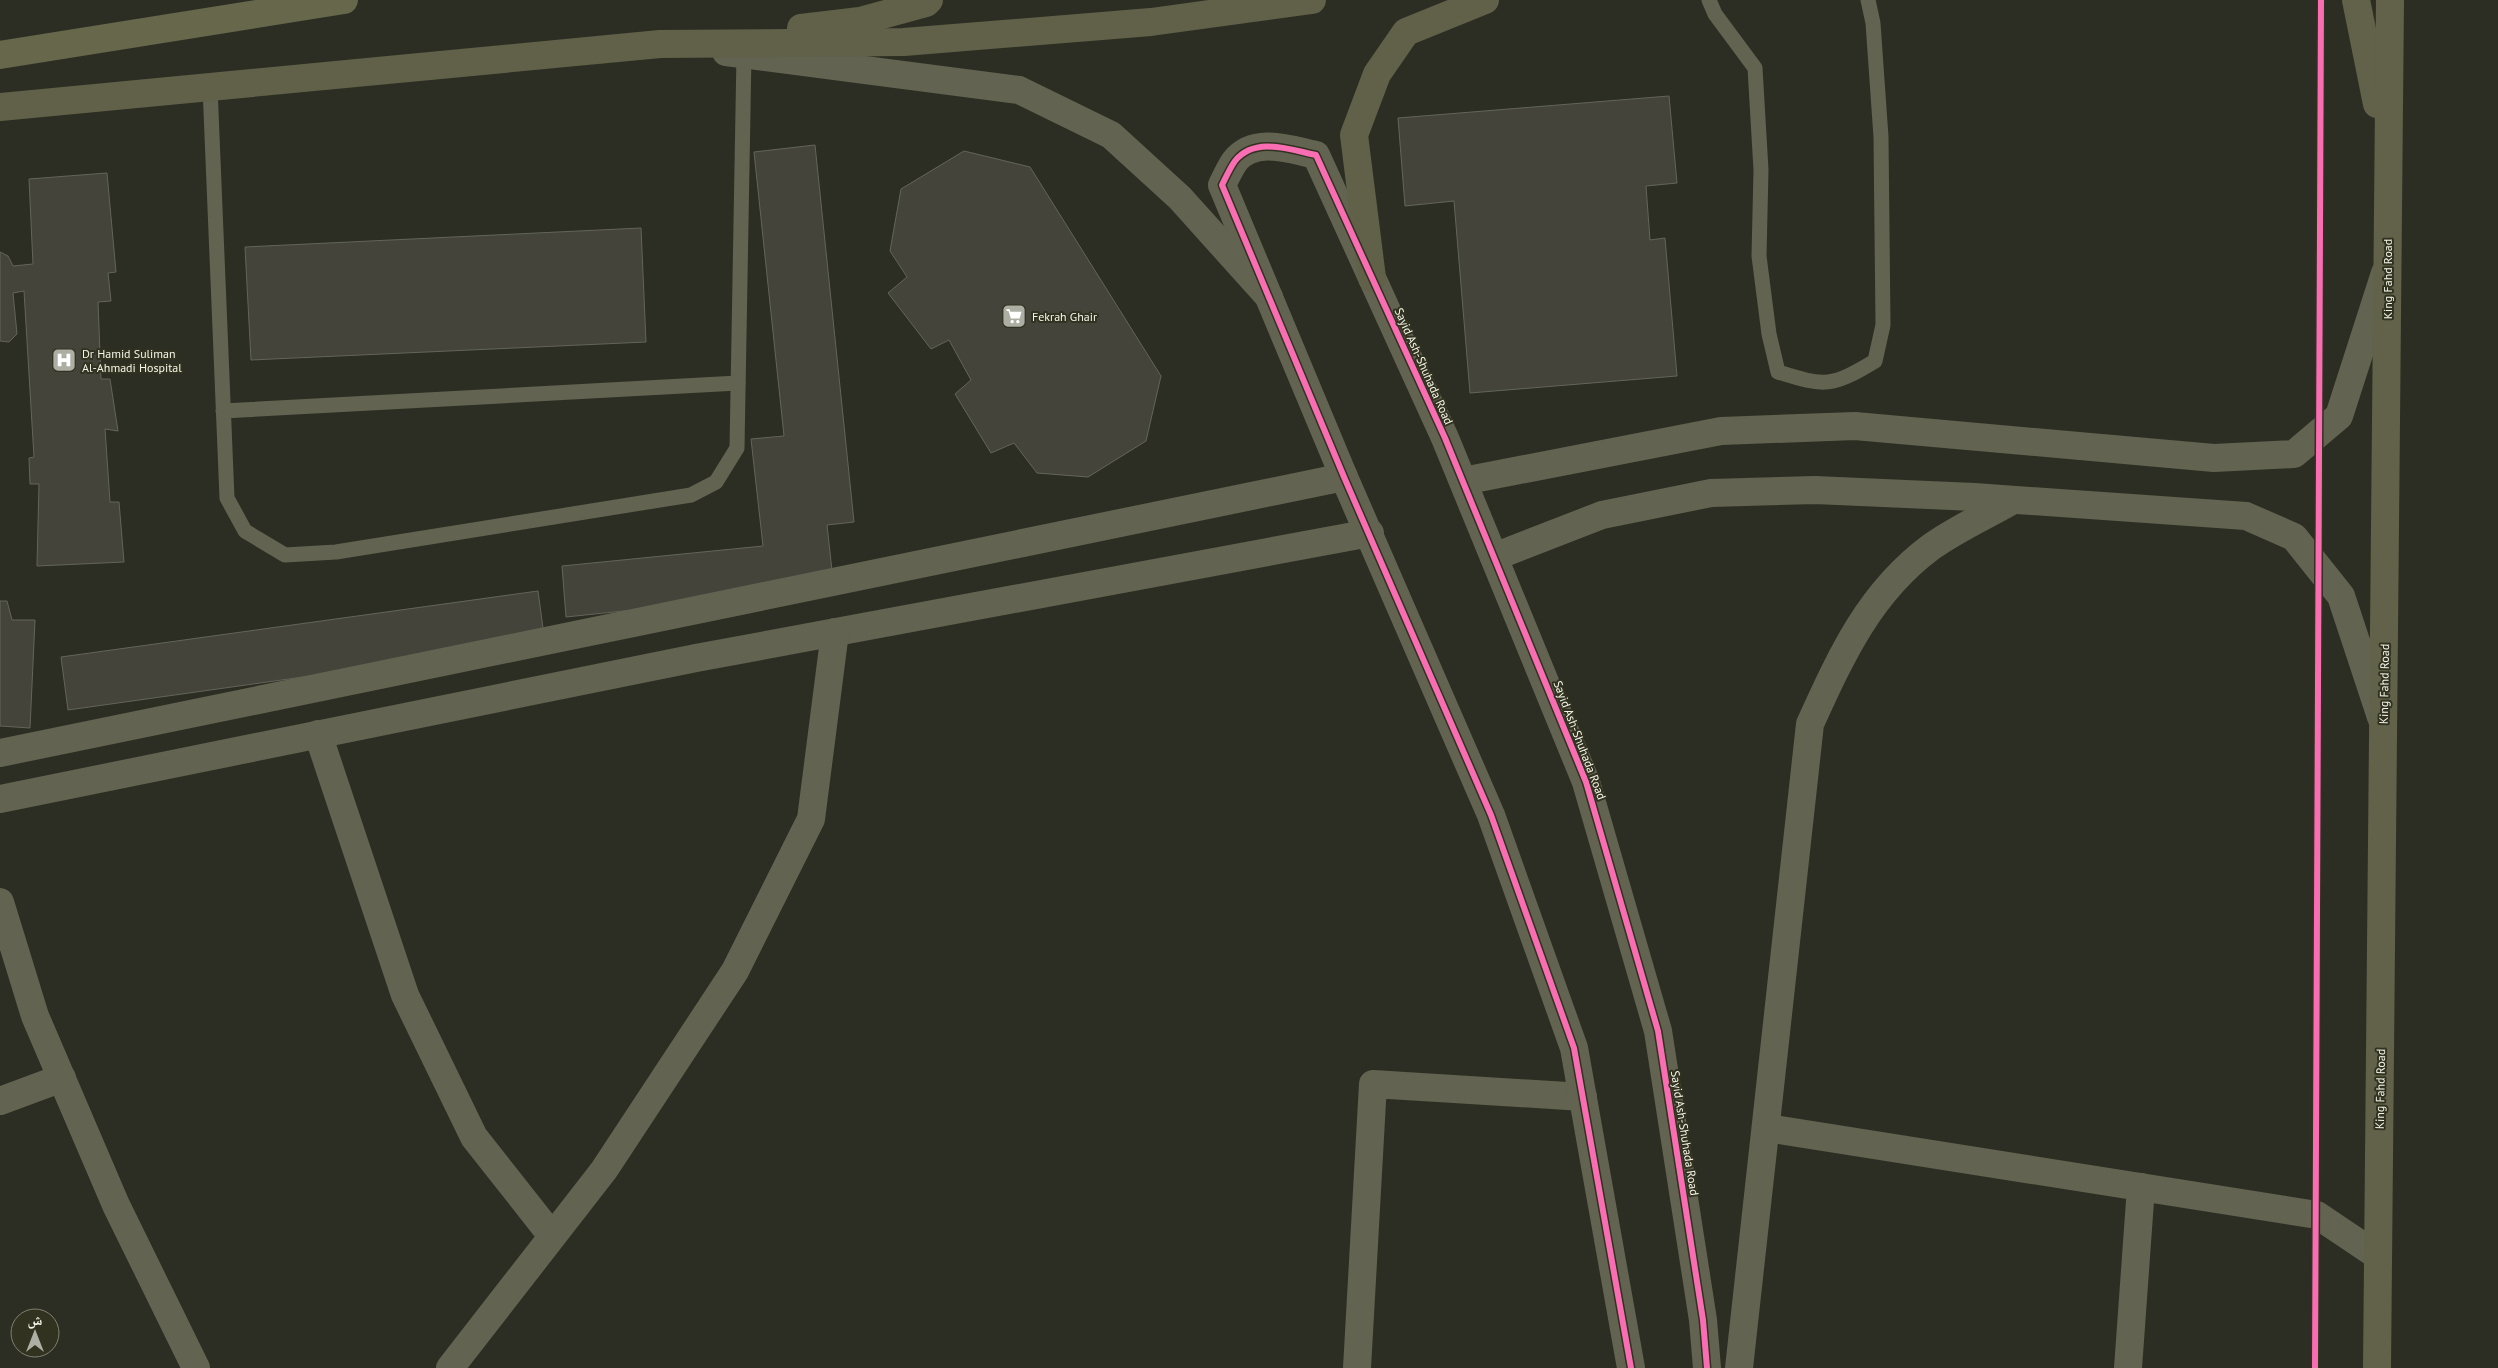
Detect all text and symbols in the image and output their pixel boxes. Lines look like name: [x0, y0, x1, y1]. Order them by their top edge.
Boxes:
street label: King Fahd Road: [2380, 239, 2395, 319]
supermarket icon: Fekrah Ghair: [1001, 303, 1027, 329]
street label: Sayid Ash-Shuhada Road: [1391, 305, 1457, 427]
place label: Fekrah Ghair: [1032, 309, 1097, 324]
place label: Dr Hamid Suliman Al-Ahmadi Hospital: [82, 346, 182, 375]
hospital icon: Dr Hamid Suliman Al-Ahmadi Hospital: [51, 347, 77, 373]
street label: King Fahd Road: [2376, 644, 2392, 724]
street label: Sayid Ash-Shuhada Road: [1550, 678, 1610, 802]
street label: King Fahd Road: [2372, 1049, 2388, 1129]
street label: Sayid Ash-Shuhada Road: [1668, 1069, 1702, 1197]
north arrow: [10, 1308, 60, 1358]
text: ش: [28, 1311, 43, 1329]

